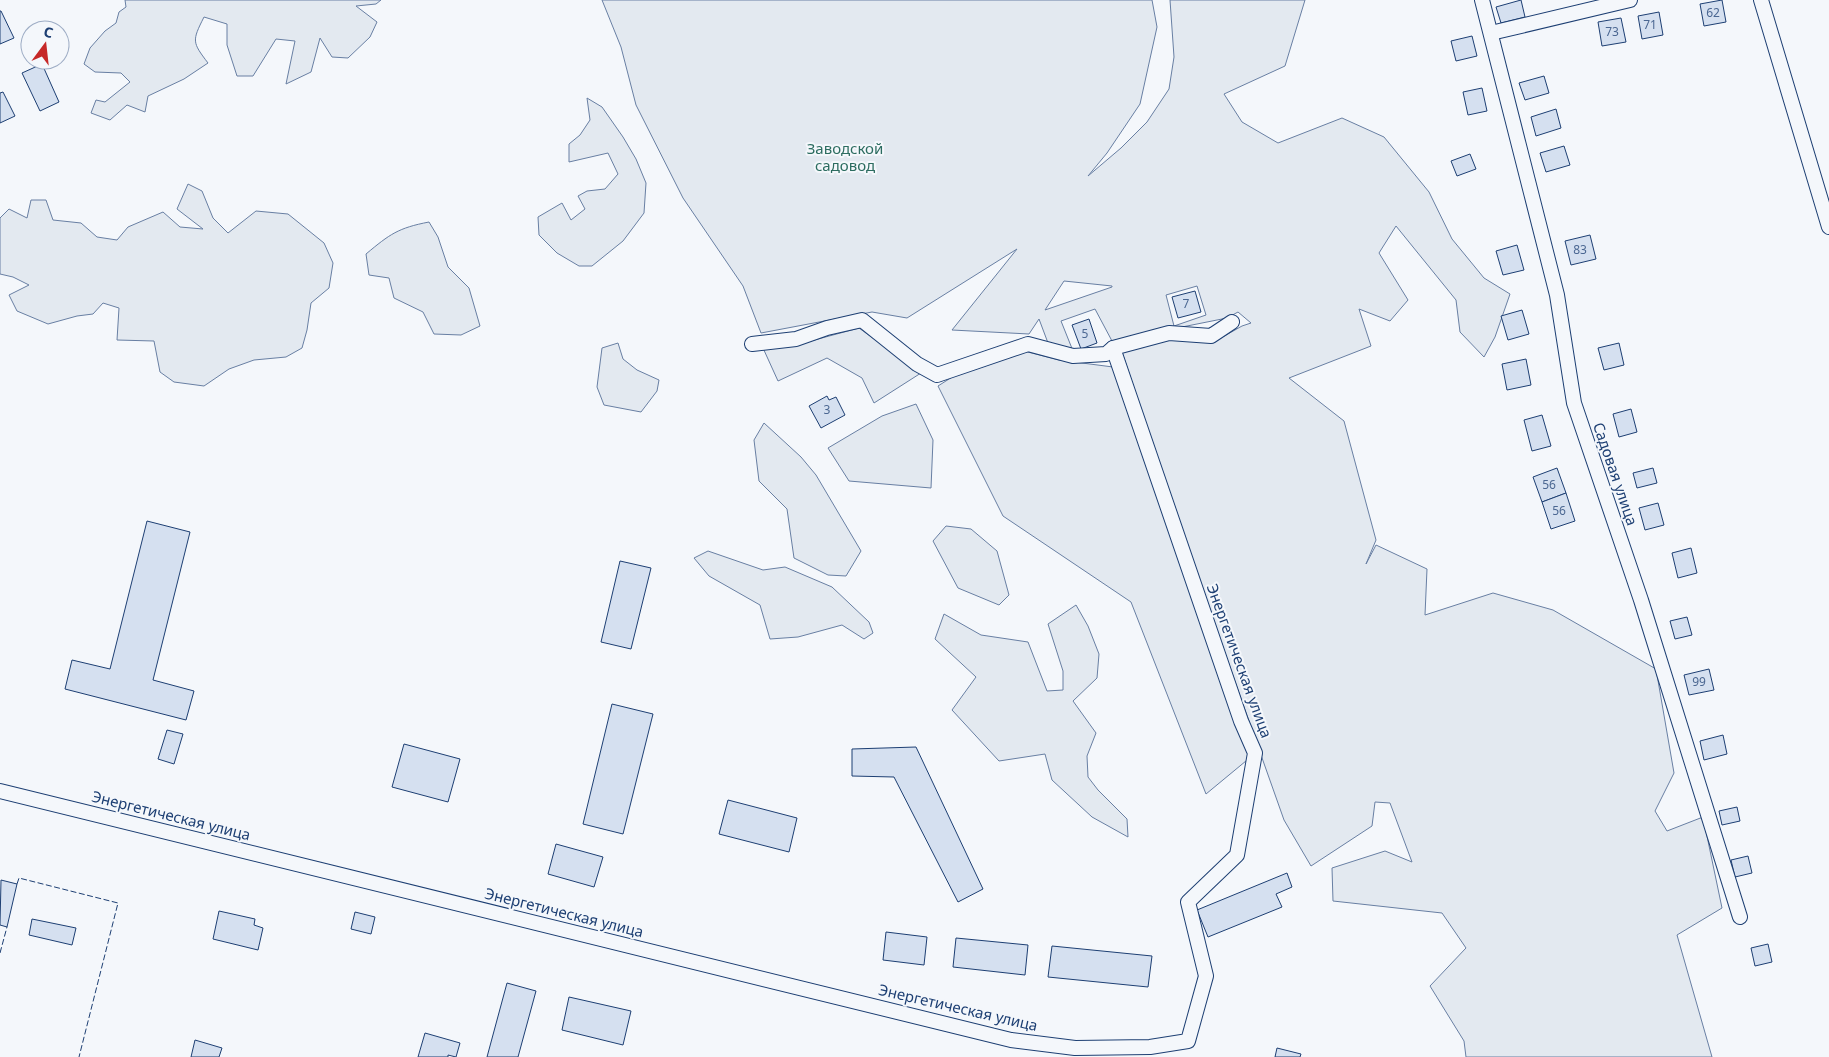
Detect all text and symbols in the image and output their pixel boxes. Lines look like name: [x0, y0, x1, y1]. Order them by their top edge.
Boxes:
house number: 62: [1706, 4, 1720, 21]
house number: 71: [1643, 16, 1657, 33]
north arrow: [20, 20, 70, 70]
text: С: [42, 22, 55, 42]
house number: 73: [1605, 23, 1619, 40]
park label: Заводской садовод: [807, 138, 883, 175]
house number: 83: [1573, 241, 1587, 258]
house number: 7: [1183, 295, 1190, 312]
house number: 5: [1082, 325, 1089, 342]
house number: 3: [824, 401, 831, 418]
street label: Садовая улица: [1589, 419, 1643, 528]
house number: 56: [1542, 476, 1556, 493]
house number: 56: [1552, 502, 1566, 519]
street label: Энергетическая улица: [1203, 581, 1277, 741]
house number: 99: [1692, 673, 1706, 690]
street label: Энергетическая улица: [90, 786, 253, 844]
street label: Энергетическая улица: [483, 883, 646, 941]
street label: Энергетическая улица: [877, 979, 1040, 1035]

